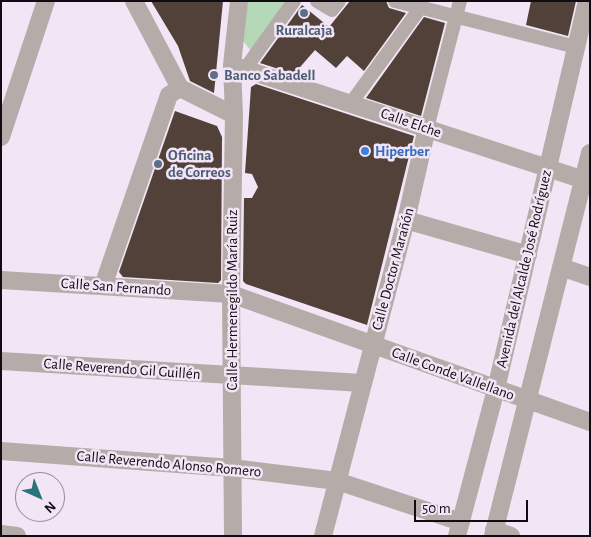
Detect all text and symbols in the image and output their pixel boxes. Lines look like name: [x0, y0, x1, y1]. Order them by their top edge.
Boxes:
marker: Ruralcaja: [298, 7, 310, 19]
place label: Ruralcaja: [276, 21, 332, 39]
place label: Banco Sabadell: [224, 66, 315, 84]
marker: Banco Sabadell: [208, 69, 220, 81]
street label: Calle Elche: [378, 104, 444, 142]
place label: Hiperber: [375, 142, 429, 160]
marker: Hiperber: [359, 145, 371, 157]
place label: Oficina de Correos: [168, 146, 231, 181]
marker: Oficina de Correos: [152, 158, 164, 170]
street label: Avenida del Alcalde José Rodríguez: [492, 168, 556, 370]
street label: Calle Doctor Marañón: [368, 206, 418, 332]
street label: Calle Hermenegildo María Ruiz: [223, 210, 241, 390]
street label: Calle San Fernando: [60, 274, 172, 300]
street label: Calle Conde Vallellano: [389, 343, 517, 405]
street label: Calle Reverendo Gil Guillén: [43, 355, 201, 383]
street label: Calle Reverendo Alonso Romero: [76, 447, 262, 481]
north arrow: [15, 472, 65, 522]
scale bar: [416, 490, 530, 522]
text: N: [41, 499, 58, 515]
text: 50 m: [422, 501, 451, 516]

